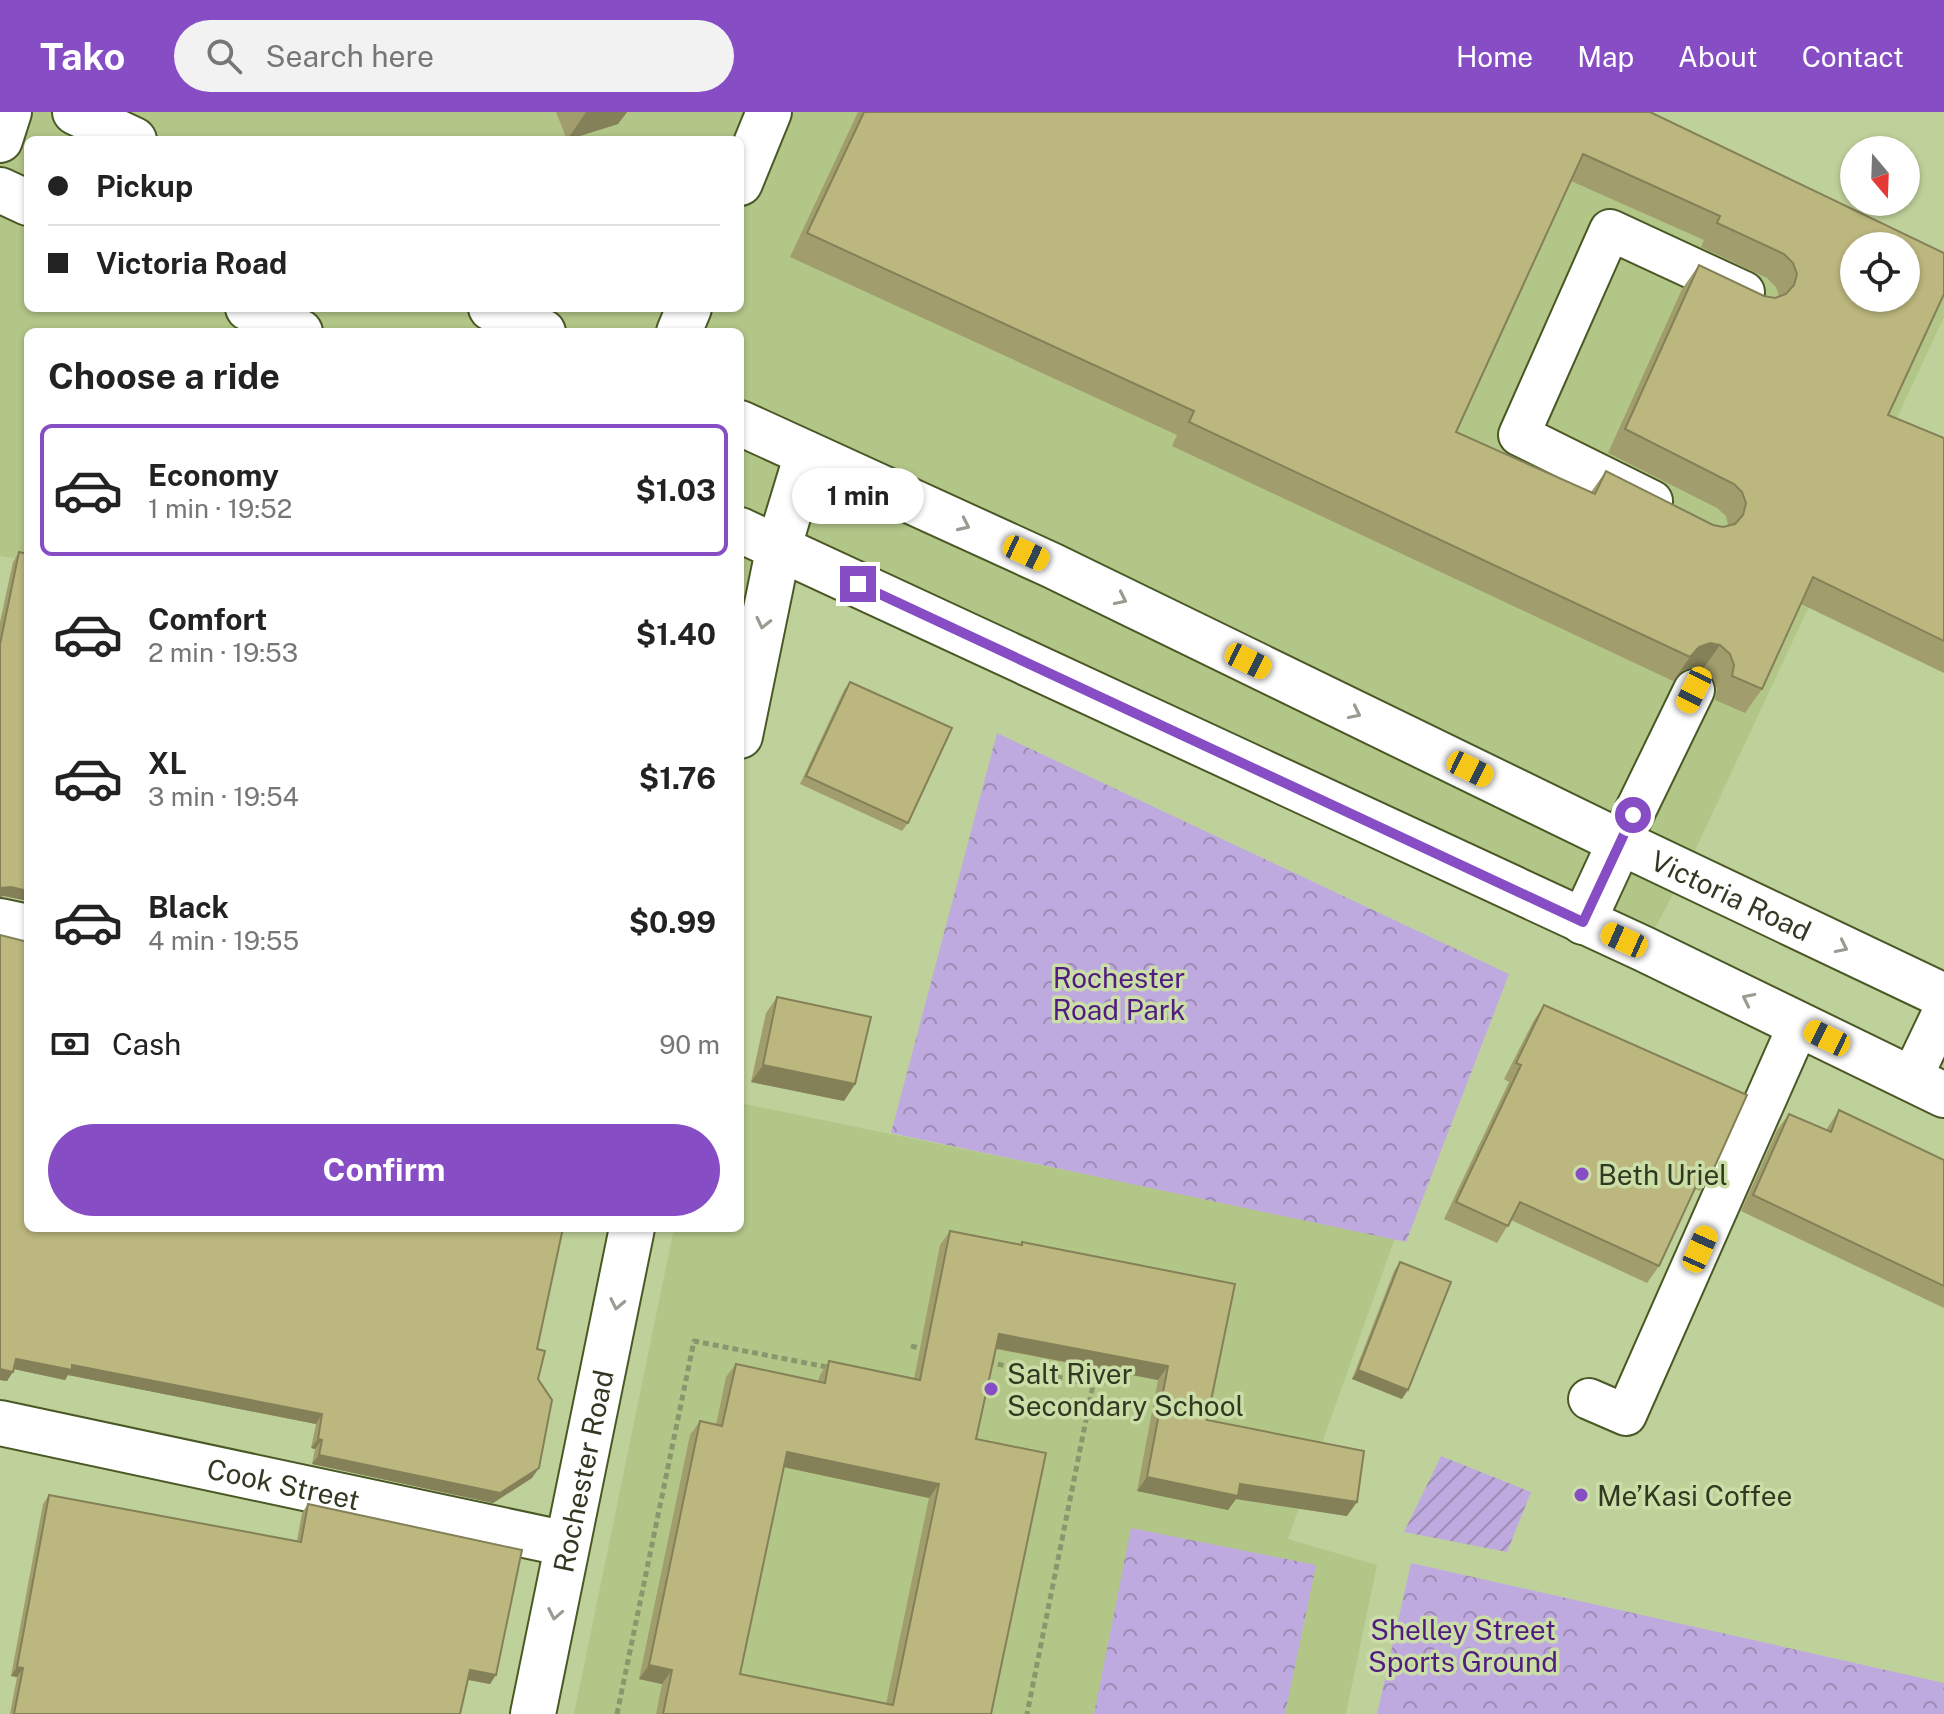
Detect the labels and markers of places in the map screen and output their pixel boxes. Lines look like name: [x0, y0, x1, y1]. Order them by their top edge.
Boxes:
place label: Beth Uriel: [1598, 1158, 1728, 1191]
marker: Beth Uriel: [1573, 1165, 1591, 1183]
place label: Salt River Secondary School: [1007, 1357, 1244, 1422]
marker: Salt River Secondary School: [982, 1380, 1000, 1398]
place label: Me’Kasi Coffee: [1597, 1479, 1792, 1512]
marker: Me’Kasi Coffee: [1572, 1486, 1590, 1504]

